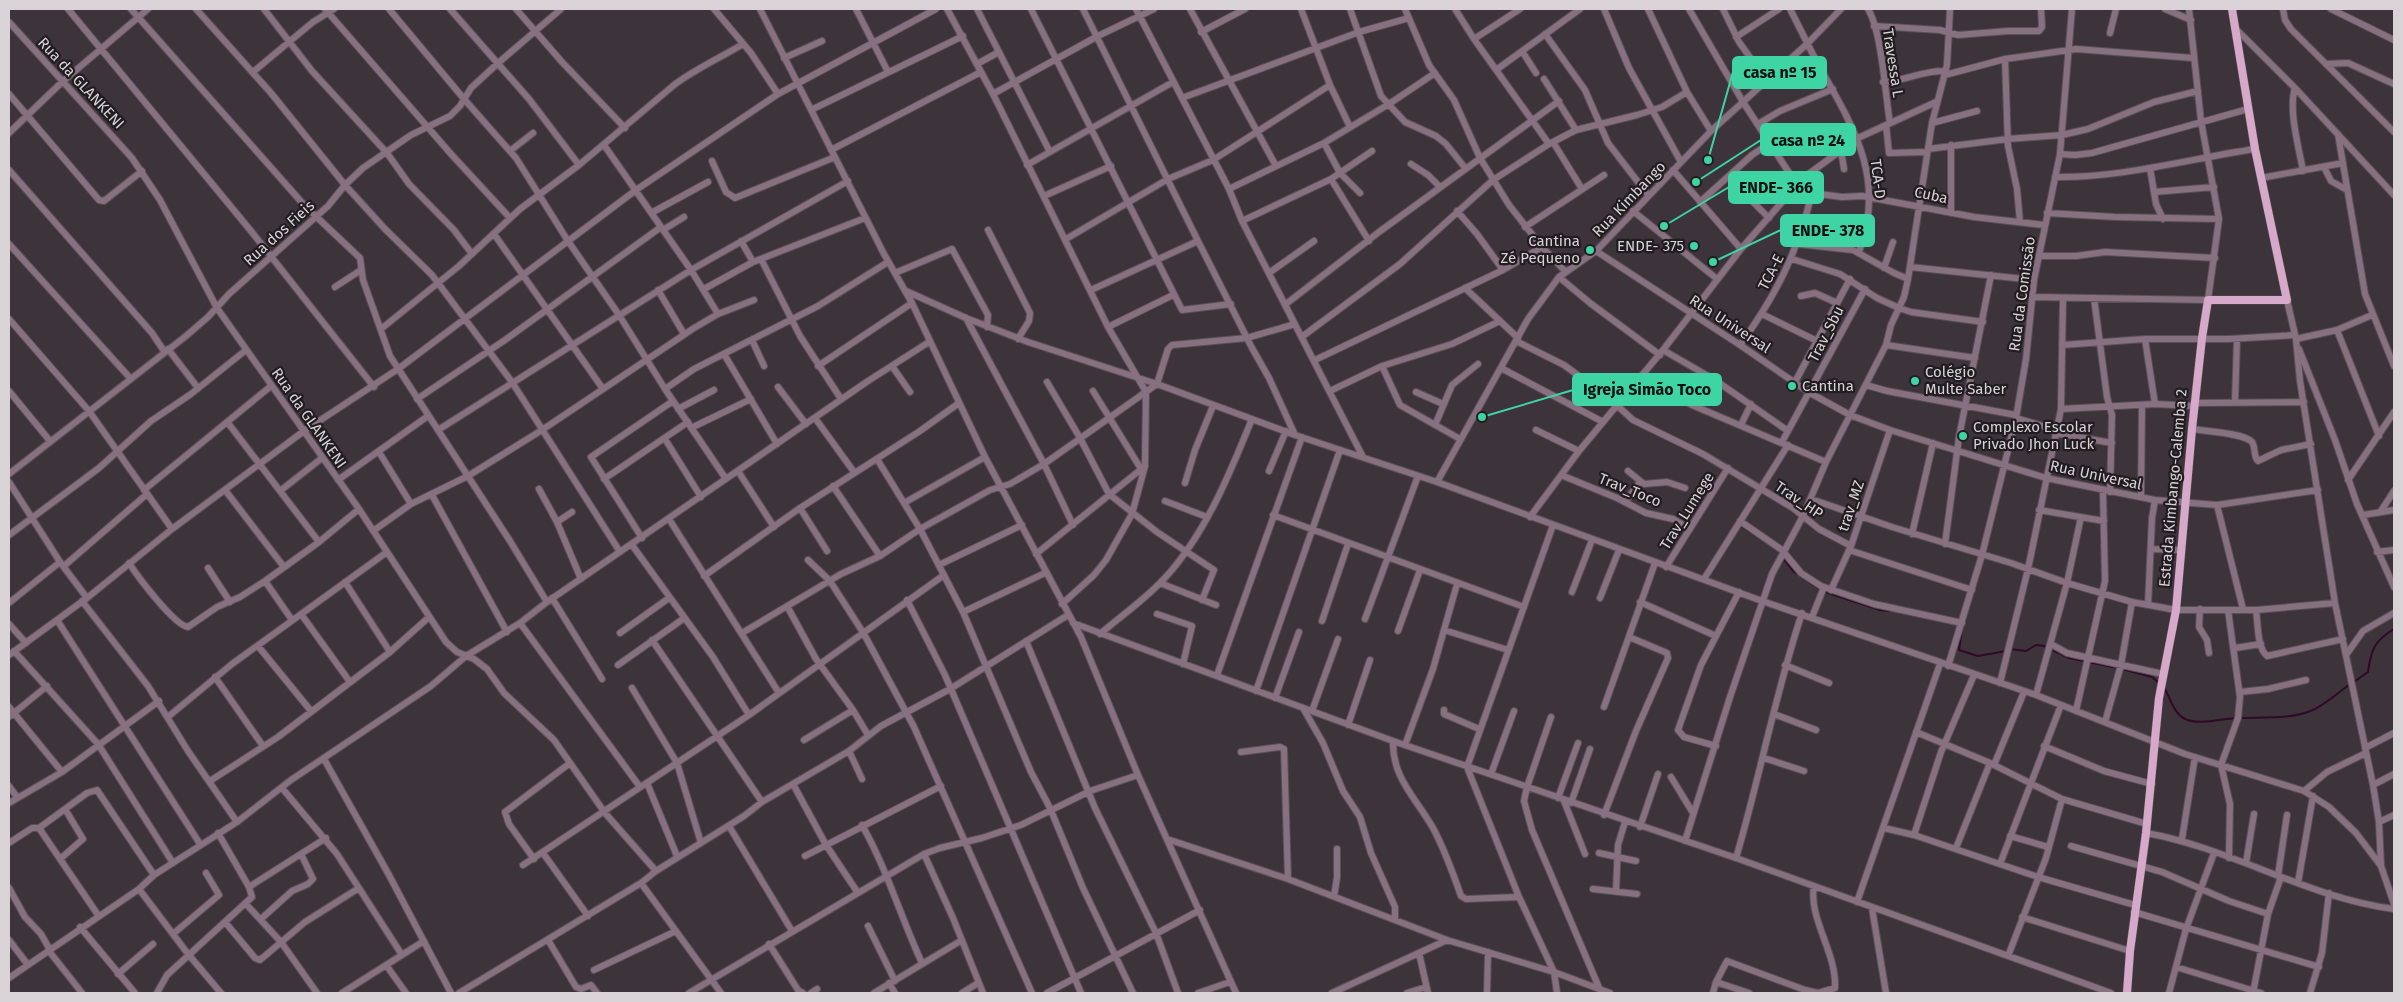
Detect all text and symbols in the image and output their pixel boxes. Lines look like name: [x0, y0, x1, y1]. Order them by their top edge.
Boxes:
street label: Travessa L: [1879, 27, 1907, 99]
street label: Rua da GLANKENI: [34, 34, 128, 132]
callout: casa nº 15: [1733, 57, 1826, 88]
text: casa nº 15: [1743, 63, 1817, 82]
callout: casa nº 24: [1761, 124, 1855, 155]
text: casa nº 24: [1771, 131, 1845, 150]
street label: Rua Kimbango: [1589, 158, 1669, 240]
street label: TCA-D: [1867, 158, 1889, 200]
callout: ENDE- 366: [1729, 172, 1823, 203]
text: ENDE- 366: [1739, 178, 1813, 197]
street label: Cuba: [1913, 183, 1949, 207]
street label: Rua dos Fieis: [240, 196, 318, 270]
callout: ENDE- 378: [1781, 215, 1874, 246]
text: ENDE- 378: [1792, 221, 1864, 240]
place label: Cantina Zé Pequeno: [1500, 232, 1580, 267]
street label: Rua da Comissão: [2005, 235, 2039, 353]
place label: ENDE- 375: [1617, 237, 1684, 255]
marker: ENDE- 375: [1688, 240, 1700, 252]
marker: Cantina Zé Pequeno: [1584, 244, 1596, 256]
street label: TCA-E: [1754, 251, 1788, 293]
street label: Rua Universal: [1686, 291, 1774, 357]
street label: Trav_Sbu: [1804, 303, 1848, 365]
place label: Colégio Multe Saber: [1925, 363, 2007, 398]
street label: Rua da GLANKENI: [268, 364, 350, 472]
callout: Igreja Simão Toco: [1573, 374, 1721, 405]
marker: Colégio Multe Saber: [1909, 375, 1921, 387]
place label: Cantina: [1802, 377, 1854, 395]
text: Igreja Simão Toco: [1583, 380, 1711, 399]
marker: Cantina: [1786, 380, 1798, 392]
street label: Estrada Kimbango-Calemba 2: [2155, 388, 2191, 588]
place label: Complexo Escolar Privado Jhon Luck: [1973, 418, 2094, 453]
marker: Complexo Escolar Privado Jhon Luck: [1957, 430, 1969, 442]
street label: Rua Universal: [2049, 457, 2144, 494]
street label: Trav_Toco: [1596, 469, 1664, 511]
street label: Trav_Lumege: [1656, 469, 1718, 553]
street label: Trav_HP: [1772, 477, 1827, 523]
street label: trav_MZ: [1834, 478, 1868, 534]

